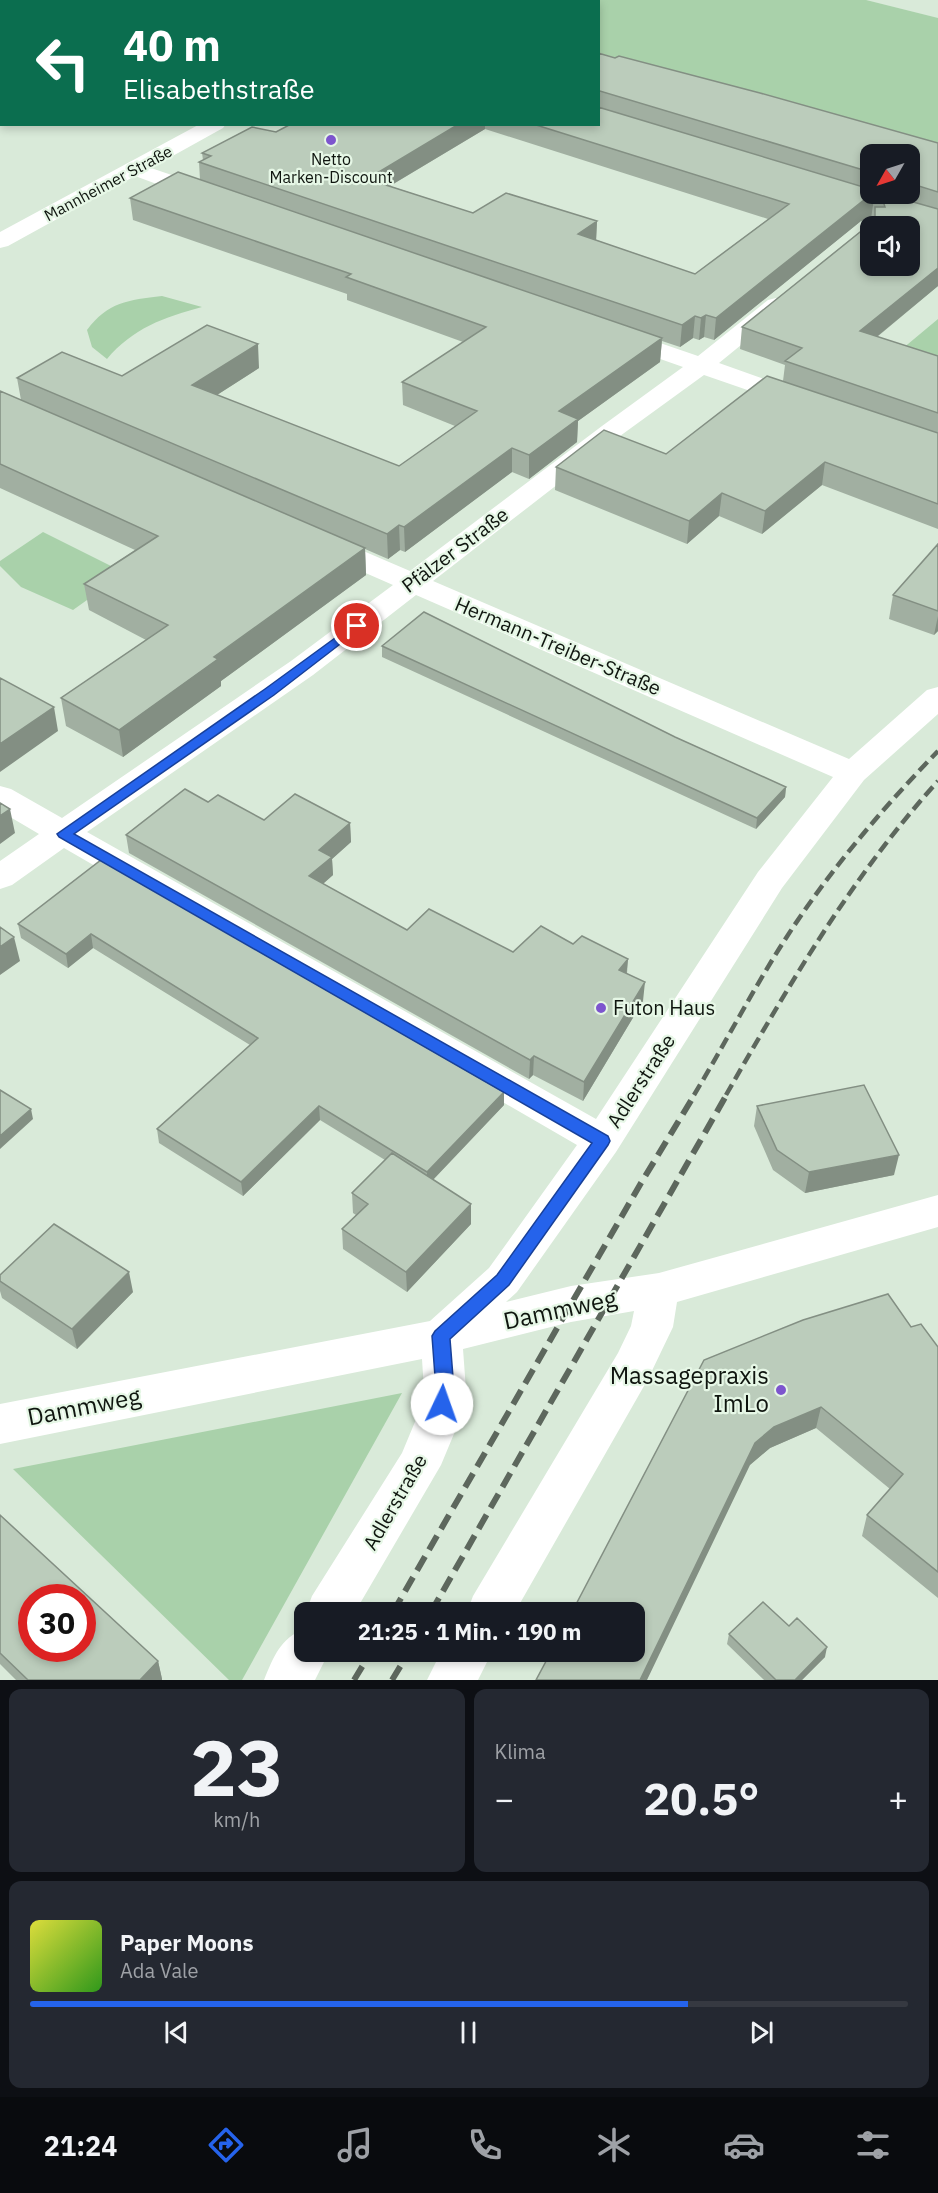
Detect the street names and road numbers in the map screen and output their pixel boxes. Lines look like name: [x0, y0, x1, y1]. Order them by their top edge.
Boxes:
street label: Mannheimer Straße: [40, 141, 176, 225]
street label: Pfälzer Straße: [396, 501, 514, 599]
street label: Hermann-Treiber-Straße: [451, 590, 665, 701]
street label: Adlerstraße: [600, 1029, 681, 1133]
street label: Dammweg: [500, 1281, 620, 1337]
street label: Dammweg: [24, 1379, 144, 1433]
street label: Adlerstraße: [356, 1449, 433, 1555]

